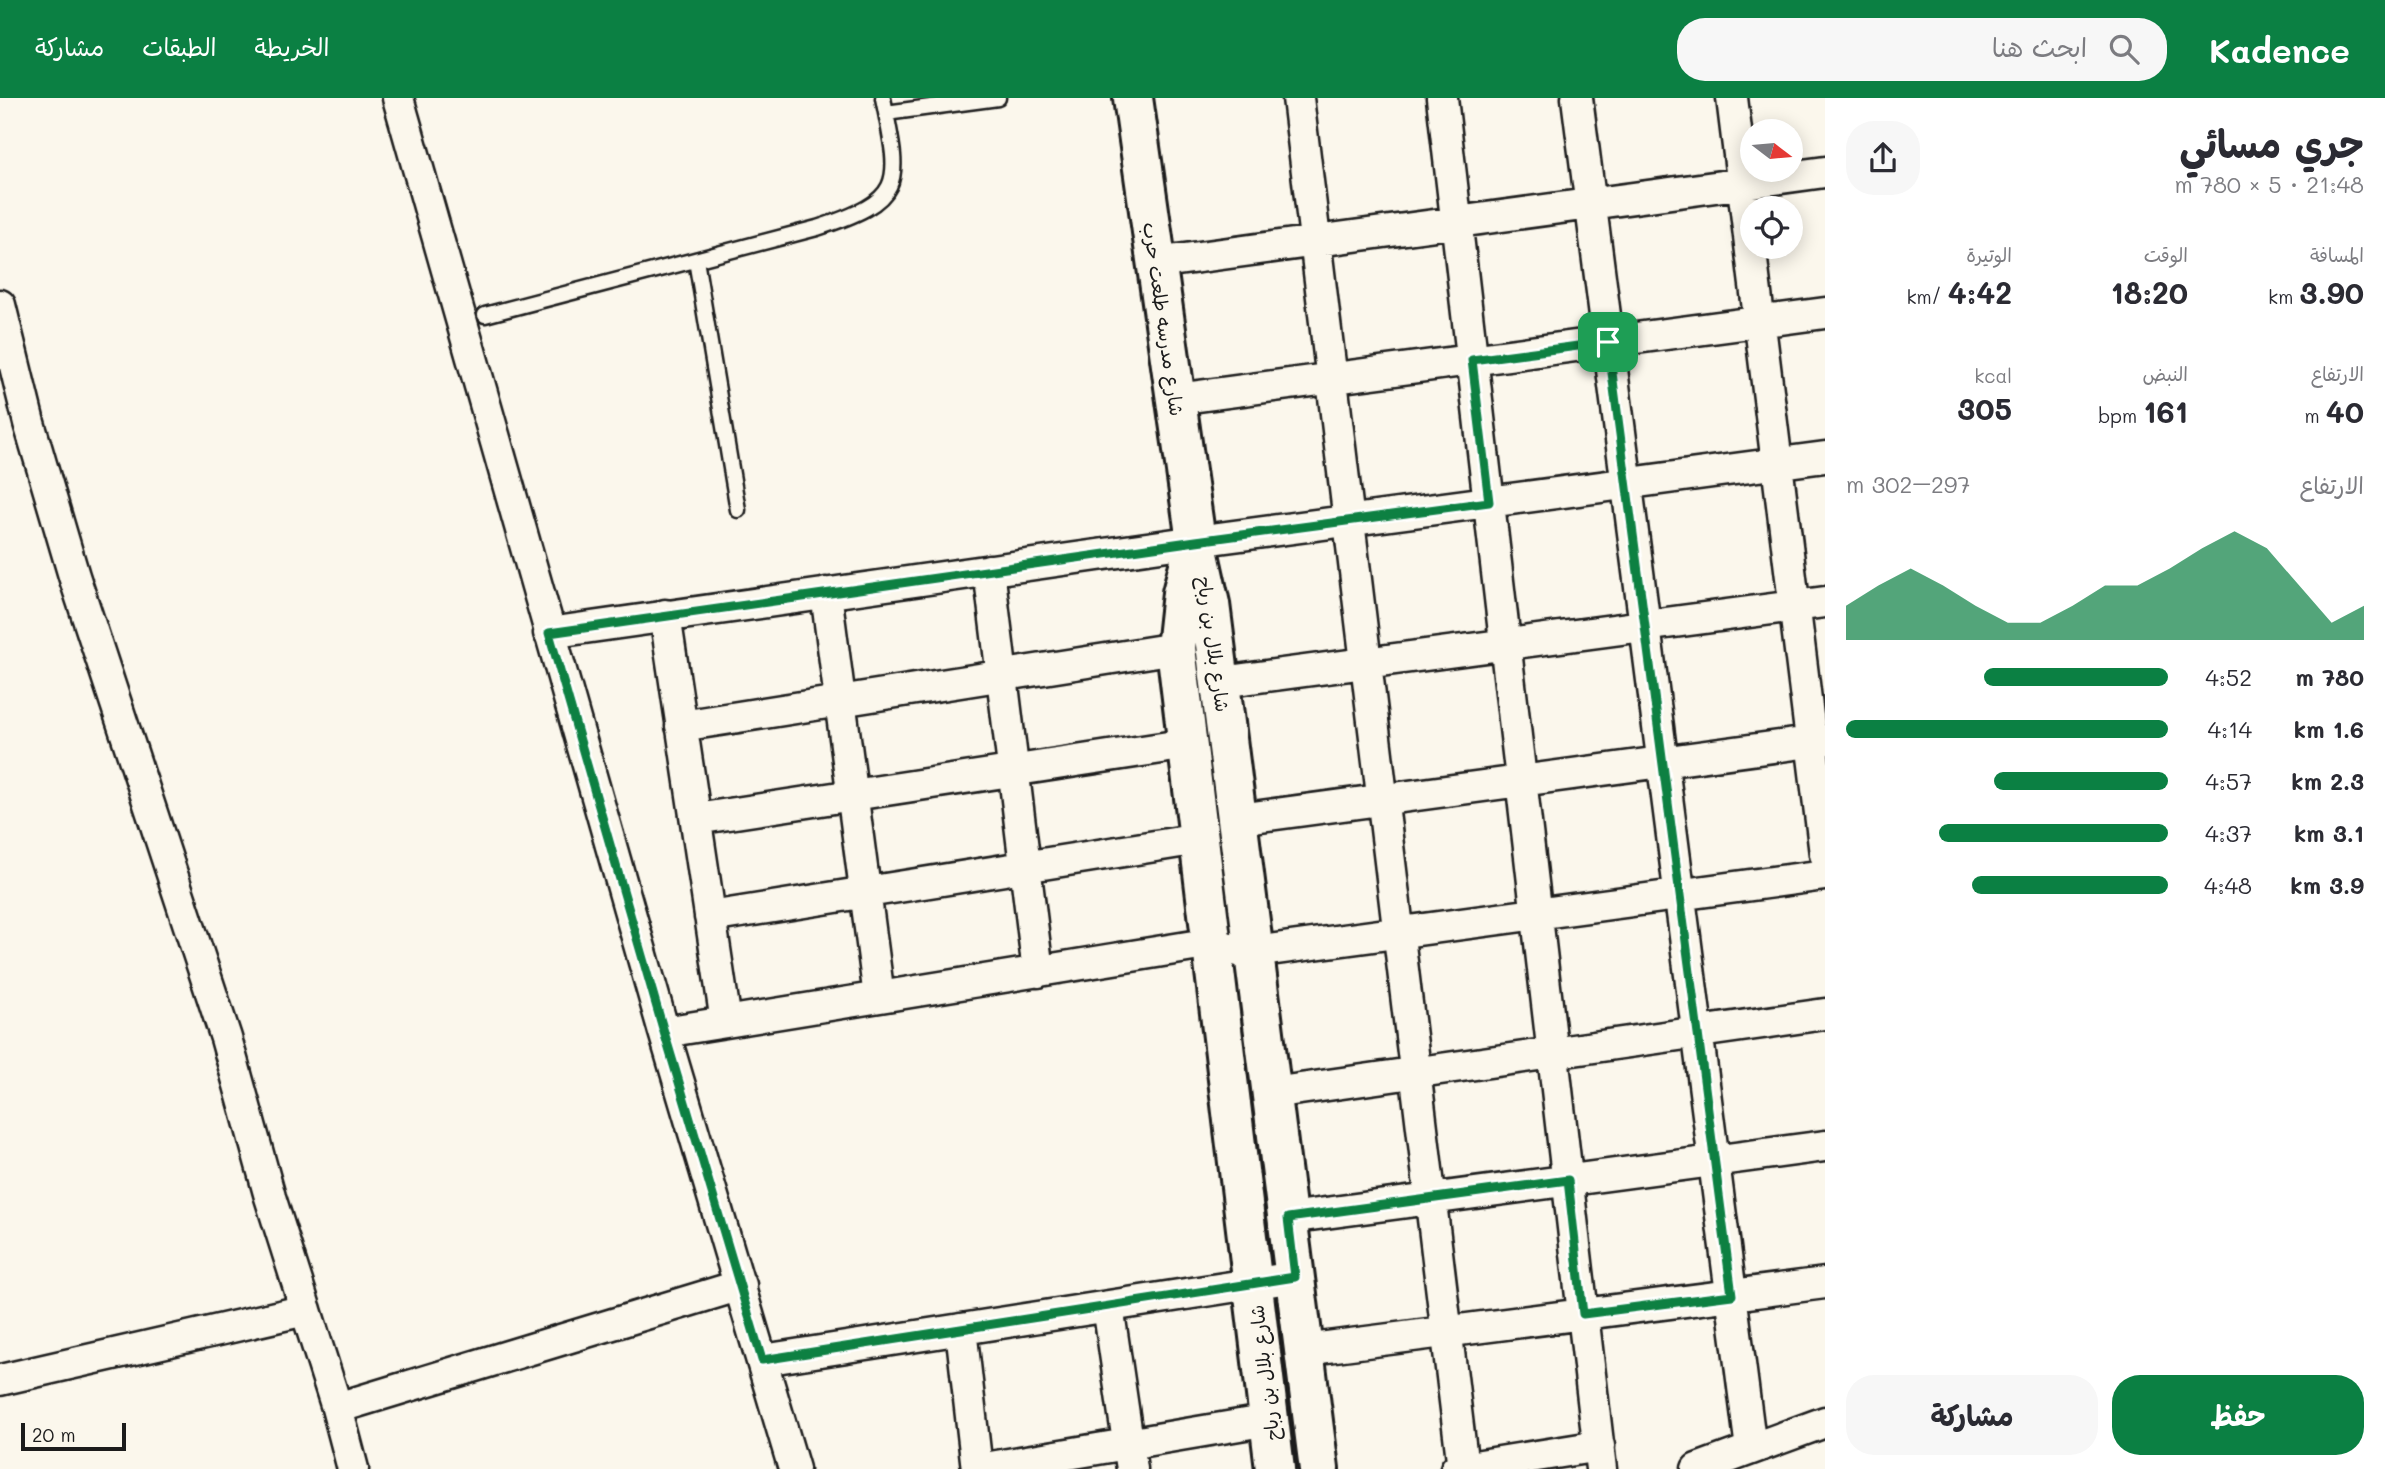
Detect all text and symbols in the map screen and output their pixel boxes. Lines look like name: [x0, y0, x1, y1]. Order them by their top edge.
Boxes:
search box: [1677, 18, 2167, 81]
text: Kadence: [2209, 28, 2350, 71]
text: ابحث هنا: [1992, 30, 2087, 64]
icon: search: [2105, 30, 2143, 68]
text: مشاركة: [35, 31, 104, 62]
text: الطبقات: [142, 31, 217, 62]
text: الخريطة: [255, 31, 329, 62]
text: جري مسائي: [2180, 118, 2364, 168]
north arrow: [1740, 119, 1802, 182]
map controls: [1740, 119, 1803, 259]
button: share: [1846, 121, 1920, 195]
text: 21:48 · 5 × 780 m: [2174, 169, 2364, 199]
button: locate: [1740, 196, 1803, 259]
street label: شارع مدرسه طلعت حرب: [1136, 220, 1190, 418]
text: الوتيرة: [1966, 242, 2012, 267]
text: الوقت: [2144, 242, 2188, 267]
text: المسافة: [2310, 242, 2364, 267]
text: 4:42: [1948, 272, 2012, 312]
text: 18:20: [2111, 272, 2188, 312]
text: 3.90: [2299, 272, 2364, 312]
text: /km: [1906, 284, 1948, 309]
text: km: [2268, 284, 2299, 309]
pin: [1578, 312, 1638, 372]
icon: arrive: [1589, 323, 1627, 361]
text: النبض: [2143, 361, 2188, 386]
text: الارتفاع: [2311, 361, 2364, 386]
text: kcal: [1974, 363, 2012, 388]
text: 305: [1957, 388, 2012, 428]
text: 161: [2143, 391, 2188, 431]
text: 40: [2326, 391, 2364, 431]
text: bpm: [2098, 403, 2143, 428]
text: m: [2304, 403, 2326, 428]
text: 297–302 m: [1846, 469, 1970, 499]
text: الارتفاع: [2300, 470, 2364, 500]
street label: شارع بلال بن رباح: [1190, 574, 1236, 714]
text: 4:52: [2205, 662, 2252, 692]
text: 780 m: [2296, 662, 2364, 692]
text: 4:14: [2208, 714, 2252, 744]
text: 1.6 km: [2294, 714, 2364, 744]
text: 4:57: [2205, 766, 2252, 796]
text: 2.3 km: [2291, 766, 2364, 796]
text: 4:37: [2205, 818, 2252, 848]
text: 3.1 km: [2294, 818, 2364, 848]
text: 4:48: [2204, 870, 2252, 900]
text: 3.9 km: [2290, 870, 2364, 900]
street label: شارع بلال بن رباح: [1243, 1303, 1287, 1443]
button: مشاركة: [1846, 1375, 2098, 1455]
button: حفظ: [2112, 1375, 2364, 1455]
scale bar: [21, 1420, 126, 1452]
text: 20 m: [32, 1422, 76, 1447]

